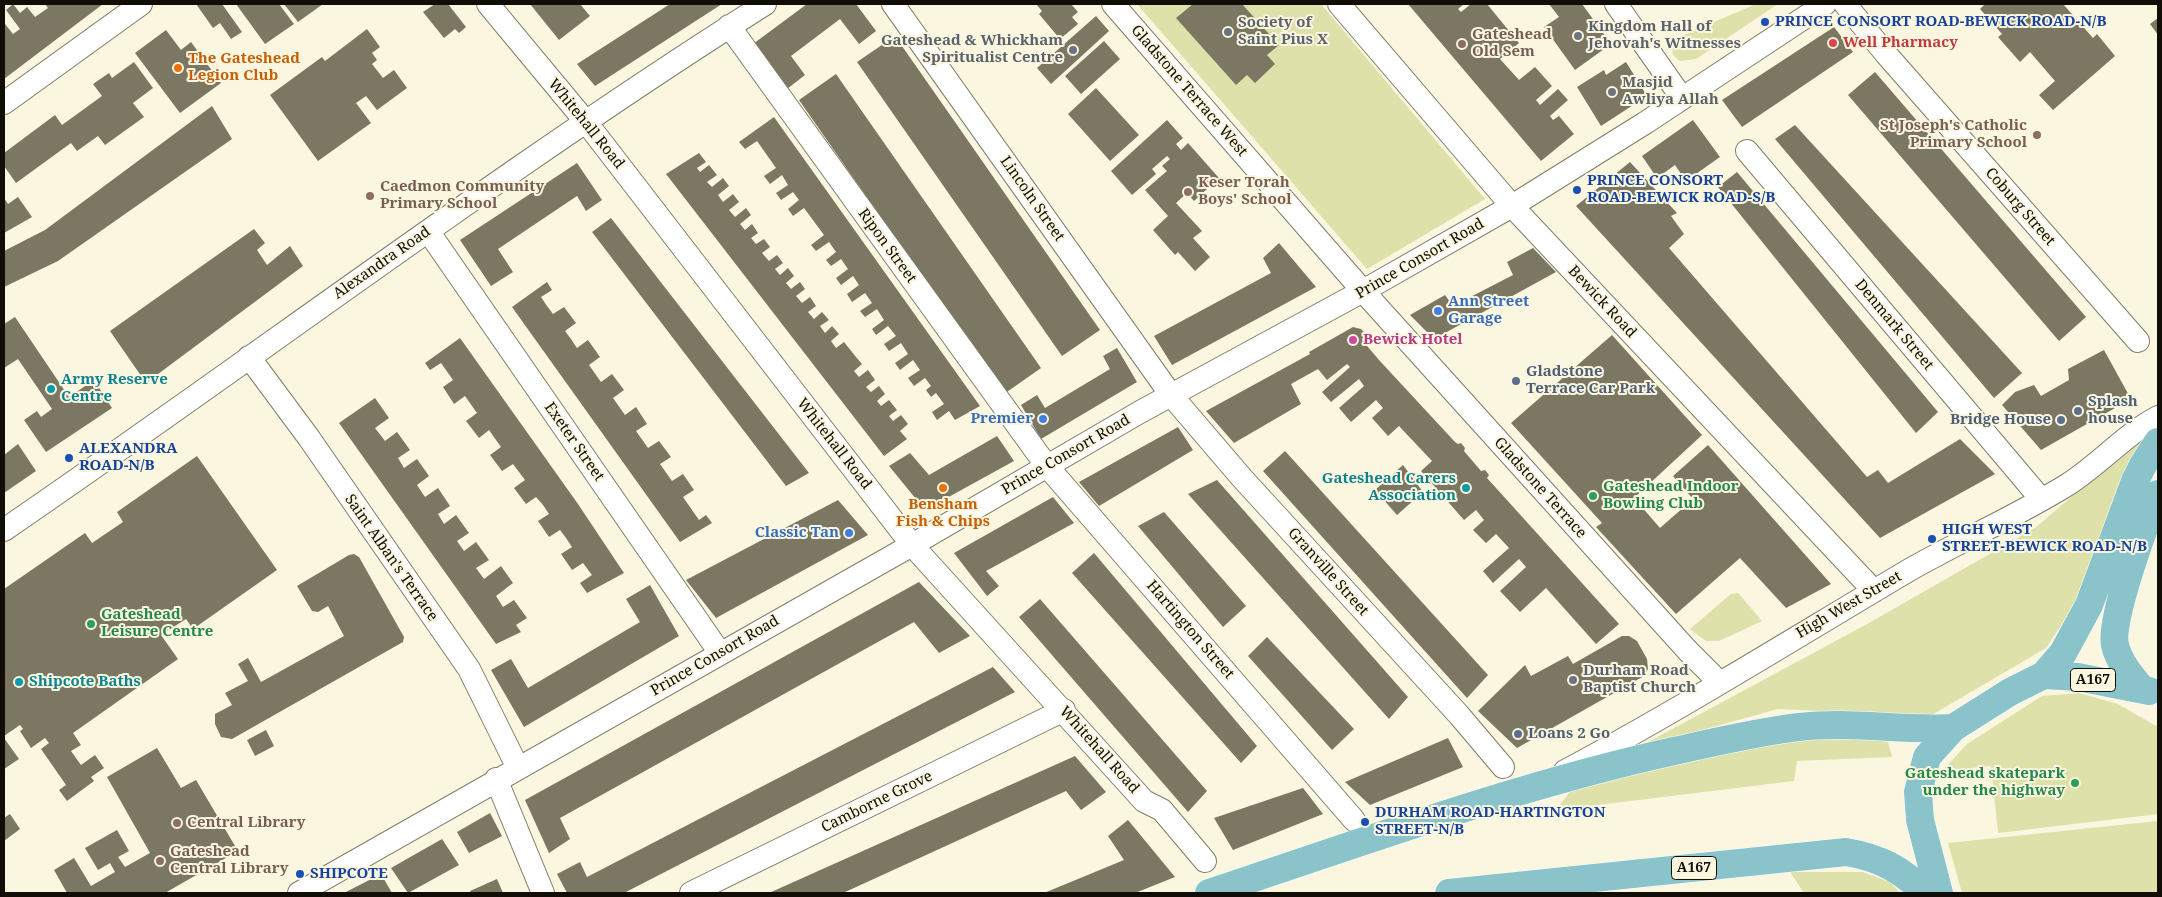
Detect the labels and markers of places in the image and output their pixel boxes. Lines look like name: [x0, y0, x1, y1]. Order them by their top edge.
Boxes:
place label: PRINCE CONSORT ROAD-BEWICK ROAD-N/B: [1775, 13, 2106, 31]
place label: Society of Saint Pius X: [1238, 14, 1328, 49]
marker: PRINCE CONSORT ROAD-BEWICK ROAD-N/B: [1759, 16, 1771, 28]
place label: Kingdom Hall of Jehovah's Witnesses: [1588, 18, 1741, 53]
marker: Society of Saint Pius X: [1222, 26, 1234, 38]
place label: Gateshead Old Sem: [1472, 26, 1552, 61]
marker: Kingdom Hall of Jehovah's Witnesses: [1572, 30, 1584, 42]
place label: Gateshead & Whickham Spiritualist Centre: [881, 32, 1063, 67]
place label: Well Pharmacy: [1843, 34, 1958, 52]
marker: Well Pharmacy: [1827, 37, 1839, 49]
marker: Gateshead Old Sem: [1456, 38, 1468, 50]
marker: Gateshead & Whickham Spiritualist Centre: [1067, 44, 1079, 56]
place label: The Gateshead Legion Club: [188, 50, 300, 85]
marker: The Gateshead Legion Club: [172, 62, 184, 74]
place label: Masjid Awliya Allah: [1622, 74, 1719, 109]
marker: Masjid Awliya Allah: [1606, 86, 1618, 98]
place label: St Joseph's Catholic Primary School: [1880, 117, 2027, 152]
marker: St Joseph's Catholic Primary School: [2031, 129, 2043, 141]
place label: PRINCE CONSORT ROAD-BEWICK ROAD-S/B: [1587, 172, 1775, 207]
place label: Keser Torah Boys' School: [1198, 174, 1291, 209]
place label: Caedmon Community Primary School: [380, 178, 544, 213]
marker: PRINCE CONSORT ROAD-BEWICK ROAD-S/B: [1571, 184, 1583, 196]
marker: Keser Torah Boys' School: [1182, 186, 1194, 198]
marker: Caedmon Community Primary School: [364, 190, 376, 202]
place label: Ann Street Garage: [1448, 293, 1529, 328]
marker: Ann Street Garage: [1432, 305, 1444, 317]
place label: Bewick Hotel: [1363, 331, 1463, 349]
marker: Bewick Hotel: [1347, 334, 1359, 346]
place label: Gladstone Terrace Car Park: [1526, 363, 1655, 398]
place label: Army Reserve Centre: [61, 371, 168, 406]
marker: Gladstone Terrace Car Park: [1510, 375, 1522, 387]
marker: Army Reserve Centre: [45, 383, 57, 395]
place label: Splash house: [2088, 393, 2138, 428]
marker: Splash house: [2072, 405, 2084, 417]
place label: Premier: [971, 410, 1033, 428]
place label: Bridge House: [1950, 411, 2051, 429]
marker: Premier: [1037, 413, 1049, 425]
marker: Bridge House: [2055, 414, 2067, 426]
place label: ALEXANDRA ROAD-N/B: [79, 440, 177, 475]
marker: ALEXANDRA ROAD-N/B: [63, 452, 75, 464]
place label: Gateshead Carers Association: [1322, 470, 1456, 505]
place label: Gateshead Indoor Bowling Club: [1603, 478, 1739, 513]
marker: Bensham Fish & Chips: [937, 482, 949, 494]
marker: Gateshead Carers Association: [1460, 482, 1472, 494]
marker: Gateshead Indoor Bowling Club: [1587, 490, 1599, 502]
place label: Bensham Fish & Chips: [896, 496, 990, 531]
place label: HIGH WEST STREET-BEWICK ROAD-N/B: [1942, 521, 2147, 556]
place label: Classic Tan: [755, 524, 839, 542]
marker: Classic Tan: [843, 527, 855, 539]
marker: HIGH WEST STREET-BEWICK ROAD-N/B: [1926, 533, 1938, 545]
place label: Gateshead Leisure Centre: [101, 606, 213, 641]
marker: Gateshead Leisure Centre: [85, 618, 97, 630]
place label: Durham Road Baptist Church: [1583, 662, 1696, 697]
place label: Shipcote Baths: [29, 673, 141, 691]
marker: Durham Road Baptist Church: [1567, 674, 1579, 686]
marker: Shipcote Baths: [13, 676, 25, 688]
place label: Loans 2 Go: [1528, 725, 1610, 743]
marker: Loans 2 Go: [1512, 728, 1524, 740]
place label: Gateshead skatepark under the highway: [1905, 765, 2065, 800]
marker: Gateshead skatepark under the highway: [2069, 777, 2081, 789]
place label: DURHAM ROAD-HARTINGTON STREET-N/B: [1375, 804, 1605, 839]
place label: Central Library: [187, 814, 305, 832]
marker: DURHAM ROAD-HARTINGTON STREET-N/B: [1359, 816, 1371, 828]
marker: Central Library: [171, 817, 183, 829]
place label: Gateshead Central Library: [170, 843, 288, 878]
marker: Gateshead Central Library: [154, 855, 166, 867]
place label: SHIPCOTE: [310, 865, 388, 883]
marker: SHIPCOTE: [294, 868, 306, 880]

